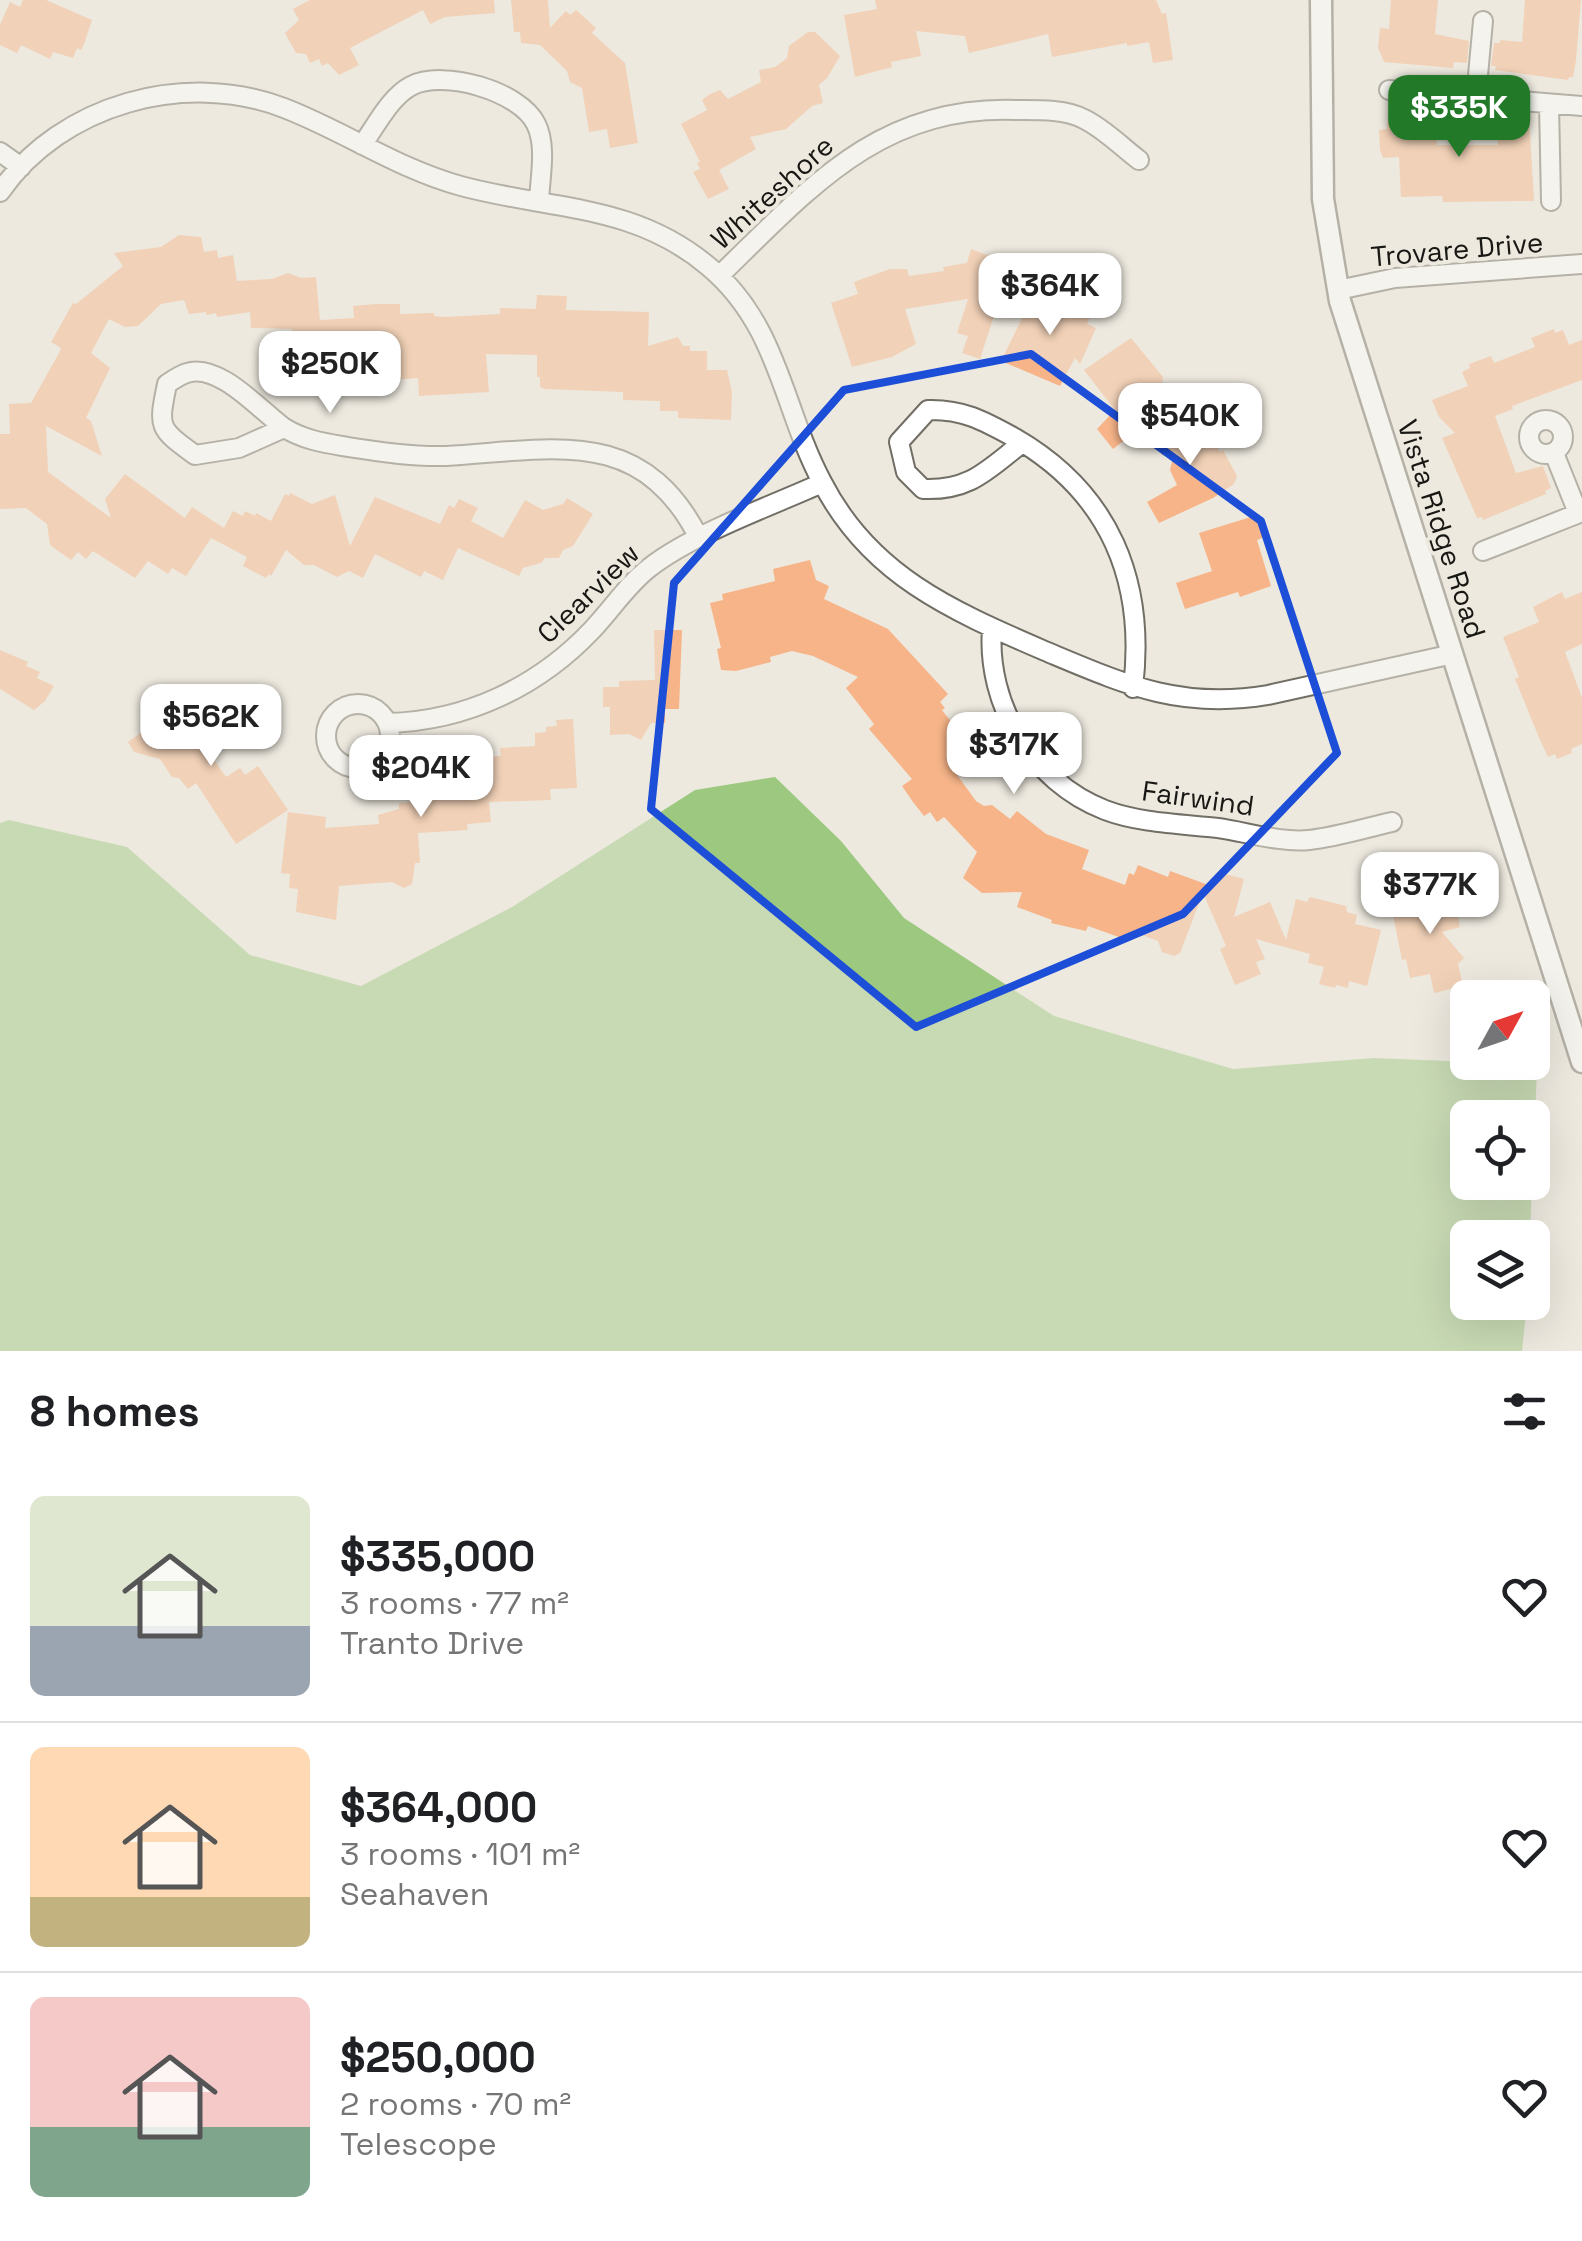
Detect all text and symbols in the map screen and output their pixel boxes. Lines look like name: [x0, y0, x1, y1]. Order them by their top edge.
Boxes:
pin: $335K: [1389, 75, 1529, 160]
text: $335K: [1410, 87, 1508, 127]
street label: Whiteshore: [703, 127, 841, 257]
street label: Trovare Drive: [1369, 224, 1545, 274]
pin: $364K: [980, 253, 1120, 338]
text: $364K: [1000, 265, 1100, 305]
pin: $250K: [260, 331, 400, 416]
text: $250K: [281, 343, 379, 383]
pin: $540K: [1120, 383, 1260, 468]
text: $540K: [1140, 395, 1240, 435]
street label: Vista Ridge Road: [1390, 415, 1494, 643]
street label: Clearview: [529, 535, 647, 651]
pin: $562K: [141, 684, 281, 769]
text: $562K: [162, 696, 260, 736]
pin: $317K: [944, 712, 1084, 797]
text: $317K: [969, 724, 1059, 764]
pin: $204K: [351, 735, 491, 820]
text: $204K: [371, 747, 471, 787]
street label: Fairwind: [1140, 772, 1256, 824]
pin: $377K: [1360, 852, 1500, 937]
text: $377K: [1383, 864, 1477, 904]
north arrow: [1450, 980, 1550, 1080]
map controls: [1450, 980, 1550, 1320]
button: locate: [1450, 1100, 1550, 1200]
button: layers: [1450, 1220, 1550, 1320]
icon: filters: [1497, 1384, 1552, 1439]
text: 8 homes: [30, 1385, 200, 1438]
text: $335,000: [340, 1530, 535, 1583]
icon: home: [110, 1536, 230, 1656]
icon: heart: [1497, 1569, 1552, 1624]
text: 3 rooms · 77 m²: [340, 1583, 569, 1623]
text: Tranto Drive: [340, 1623, 524, 1663]
text: $364,000: [340, 1781, 537, 1834]
icon: home: [110, 1787, 230, 1907]
icon: heart: [1497, 1820, 1552, 1875]
text: 3 rooms · 101 m²: [340, 1834, 580, 1874]
text: Seahaven: [340, 1874, 489, 1914]
text: $250,000: [340, 2031, 536, 2084]
icon: home: [110, 2037, 230, 2157]
icon: heart: [1497, 2070, 1552, 2125]
text: 2 rooms · 70 m²: [340, 2084, 571, 2124]
text: Telescope: [340, 2124, 497, 2164]

